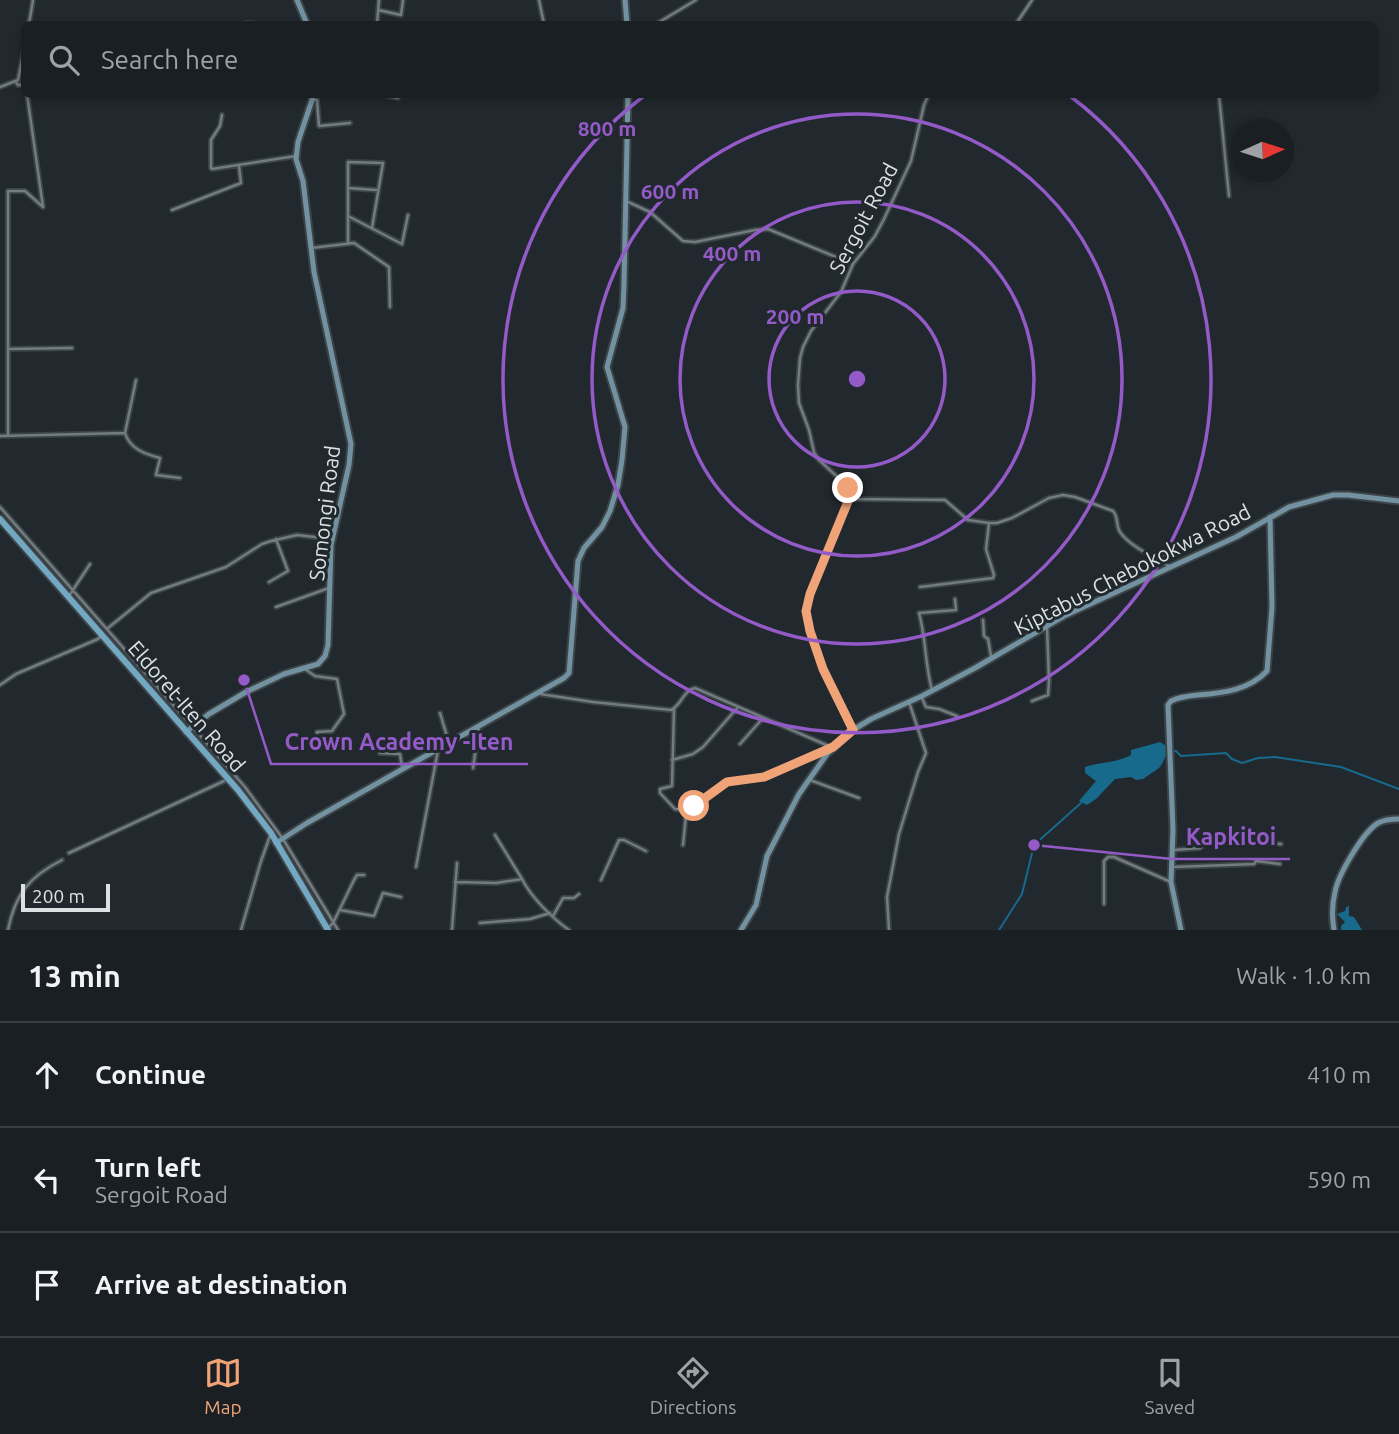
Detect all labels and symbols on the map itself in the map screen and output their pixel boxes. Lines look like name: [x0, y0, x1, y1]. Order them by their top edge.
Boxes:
text: 800 m: [578, 116, 636, 140]
north arrow: [1231, 119, 1294, 182]
street label: Sergoit Road: [824, 159, 902, 277]
text: 600 m: [641, 179, 699, 203]
text: 400 m: [703, 241, 761, 265]
text: 200 m: [766, 304, 824, 328]
centre of rings: [845, 367, 869, 391]
street label: Somongi Road: [304, 444, 344, 582]
route end: [832, 472, 863, 503]
street label: Kiptabus Chebokokwa Road: [1010, 499, 1254, 639]
street label: Eldoret-Iten Road: [124, 636, 250, 776]
callout: Crown Academy -Iten: [271, 720, 528, 764]
text: Crown Academy -Iten: [284, 729, 514, 754]
route start: [678, 790, 709, 821]
callout: Kapkitoi: [1172, 815, 1290, 859]
text: Kapkitoi: [1186, 824, 1276, 849]
scale bar: [21, 881, 110, 913]

